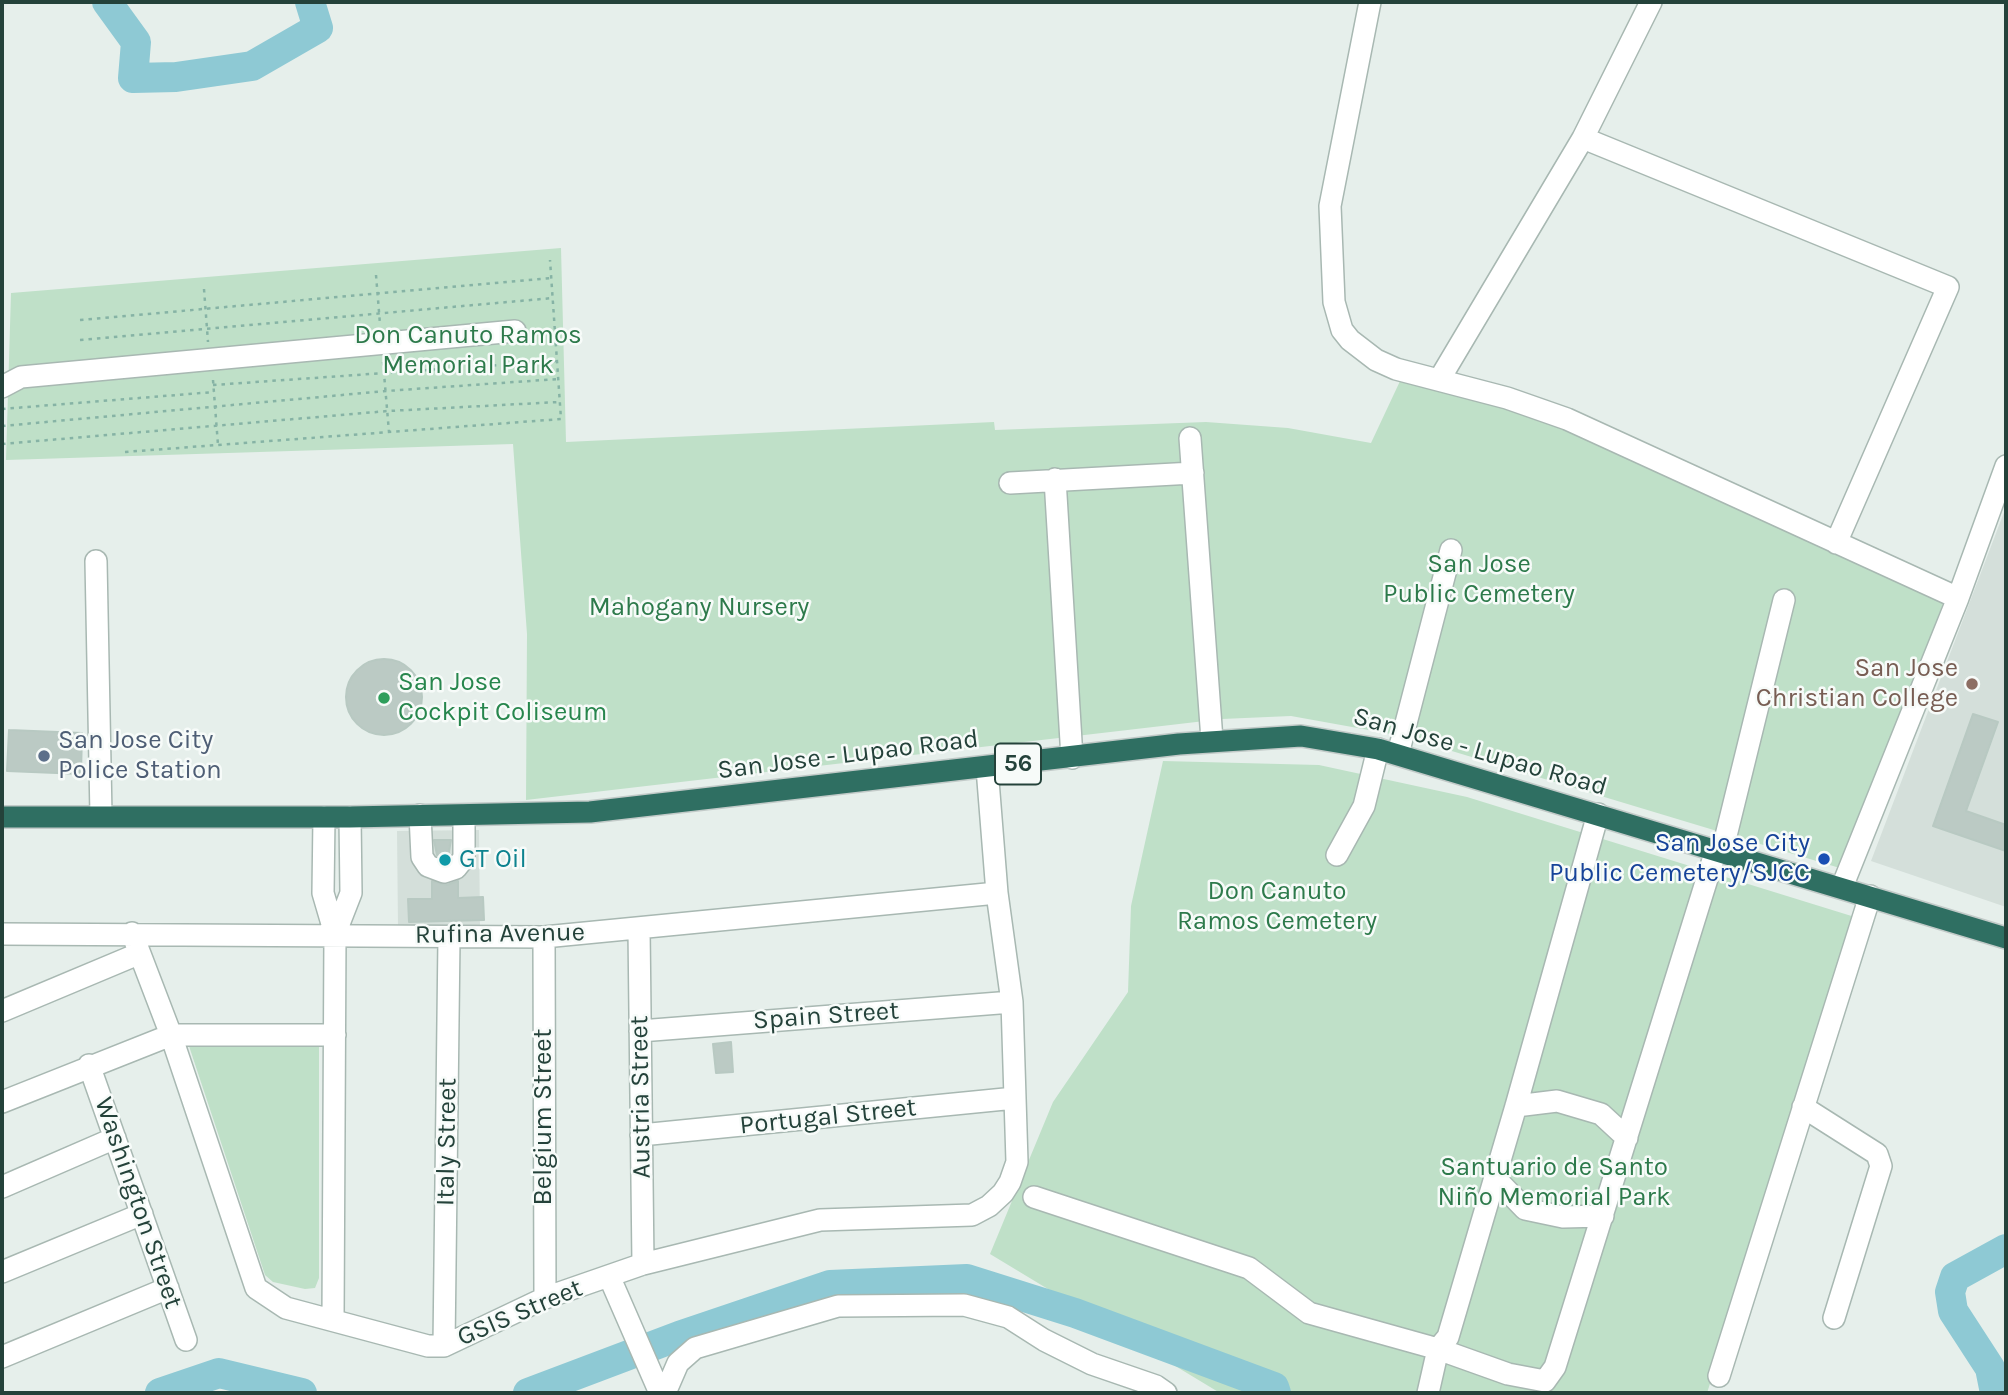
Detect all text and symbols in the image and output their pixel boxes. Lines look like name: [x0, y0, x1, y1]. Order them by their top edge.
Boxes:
park label: Don Canuto Ramos Memorial Park: [354, 320, 582, 382]
park label: San Jose Public Cemetery: [1383, 549, 1575, 610]
park label: Mahogany Nursery: [589, 592, 809, 624]
place label: San Jose Christian College: [1756, 653, 1958, 714]
place label: San Jose Cockpit Coliseum: [398, 667, 607, 728]
marker: San Jose Christian College: [1964, 676, 1980, 692]
marker: San Jose Cockpit Coliseum: [376, 690, 392, 706]
street label: San Jose - Lupao Road: [1349, 701, 1611, 803]
street label: San Jose - Lupao Road: [716, 724, 980, 786]
place label: San Jose City Police Station: [58, 725, 222, 786]
road number: 56: [995, 744, 1041, 784]
marker: San Jose City Police Station: [36, 748, 52, 764]
place label: San Jose City Public Cemetery/SJCC: [1549, 828, 1810, 890]
place label: GT Oil: [459, 844, 527, 876]
marker: San Jose City Public Cemetery/SJCC: [1816, 851, 1832, 867]
marker: GT Oil: [437, 852, 453, 868]
park label: Don Canuto Ramos Cemetery: [1177, 876, 1377, 938]
street label: Rufina Avenue: [415, 917, 585, 951]
street label: Spain Street: [752, 995, 900, 1037]
street label: Austria Street: [624, 1015, 658, 1179]
street label: Belgium Street: [528, 1029, 560, 1205]
street label: Italy Street: [430, 1078, 464, 1206]
street label: Portugal Street: [738, 1092, 918, 1142]
street label: Washington Street: [87, 1093, 189, 1313]
park label: Santuario de Santo Niño Memorial Park: [1437, 1152, 1671, 1214]
street label: GSIS Street: [453, 1273, 587, 1353]

